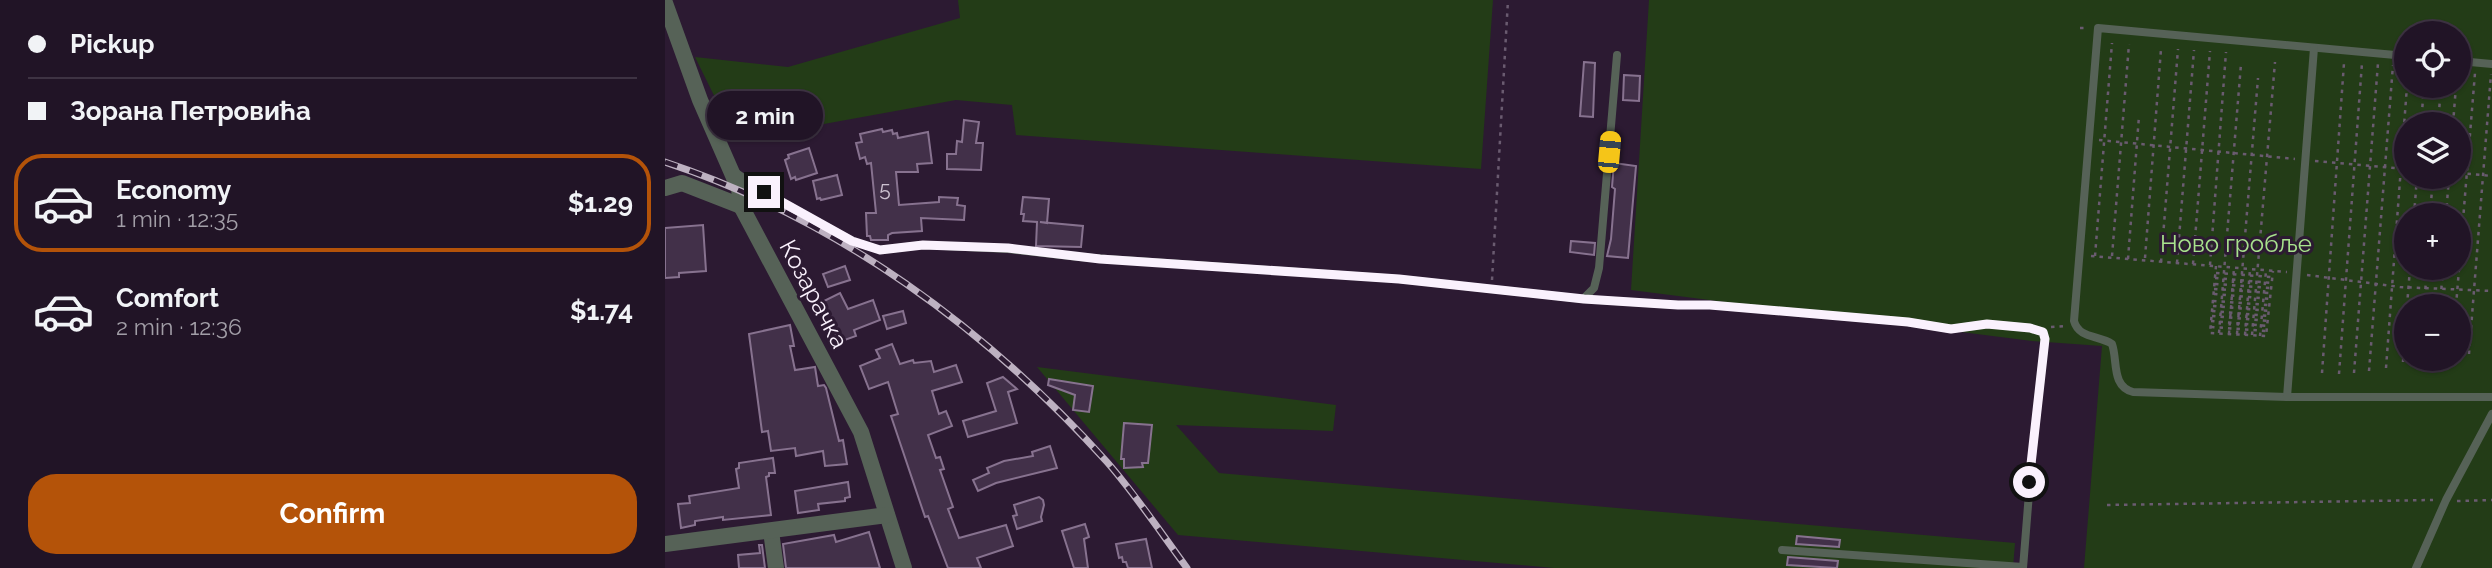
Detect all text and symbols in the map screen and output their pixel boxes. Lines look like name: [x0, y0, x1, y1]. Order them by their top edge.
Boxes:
map controls: [2394, 21, 2471, 371]
button: locate: [2394, 21, 2471, 98]
text: Pickup: [70, 29, 155, 59]
callout: 2 min: [706, 90, 822, 140]
text: Зорана Петровића: [70, 96, 311, 126]
text: 2 min: [735, 102, 795, 129]
button: layers: [2394, 112, 2471, 189]
car: [1597, 130, 1622, 174]
icon: car: [32, 172, 95, 235]
text: Economy: [116, 175, 231, 205]
route end: [748, 176, 780, 208]
house number: 5: [879, 176, 891, 201]
text: $1.29: [568, 188, 633, 218]
button: +: [2394, 203, 2471, 280]
text: 1 min · 12:35: [116, 205, 238, 232]
park label: Ново гробље: [2160, 229, 2312, 258]
street label: Козарачка: [773, 235, 855, 353]
icon: car: [32, 280, 95, 343]
text: Comfort: [116, 283, 219, 313]
button: −: [2394, 294, 2471, 371]
text: $1.74: [570, 296, 633, 326]
text: 2 min · 12:36: [116, 313, 242, 340]
route start: [2013, 466, 2045, 498]
button: Confirm: [28, 474, 637, 554]

